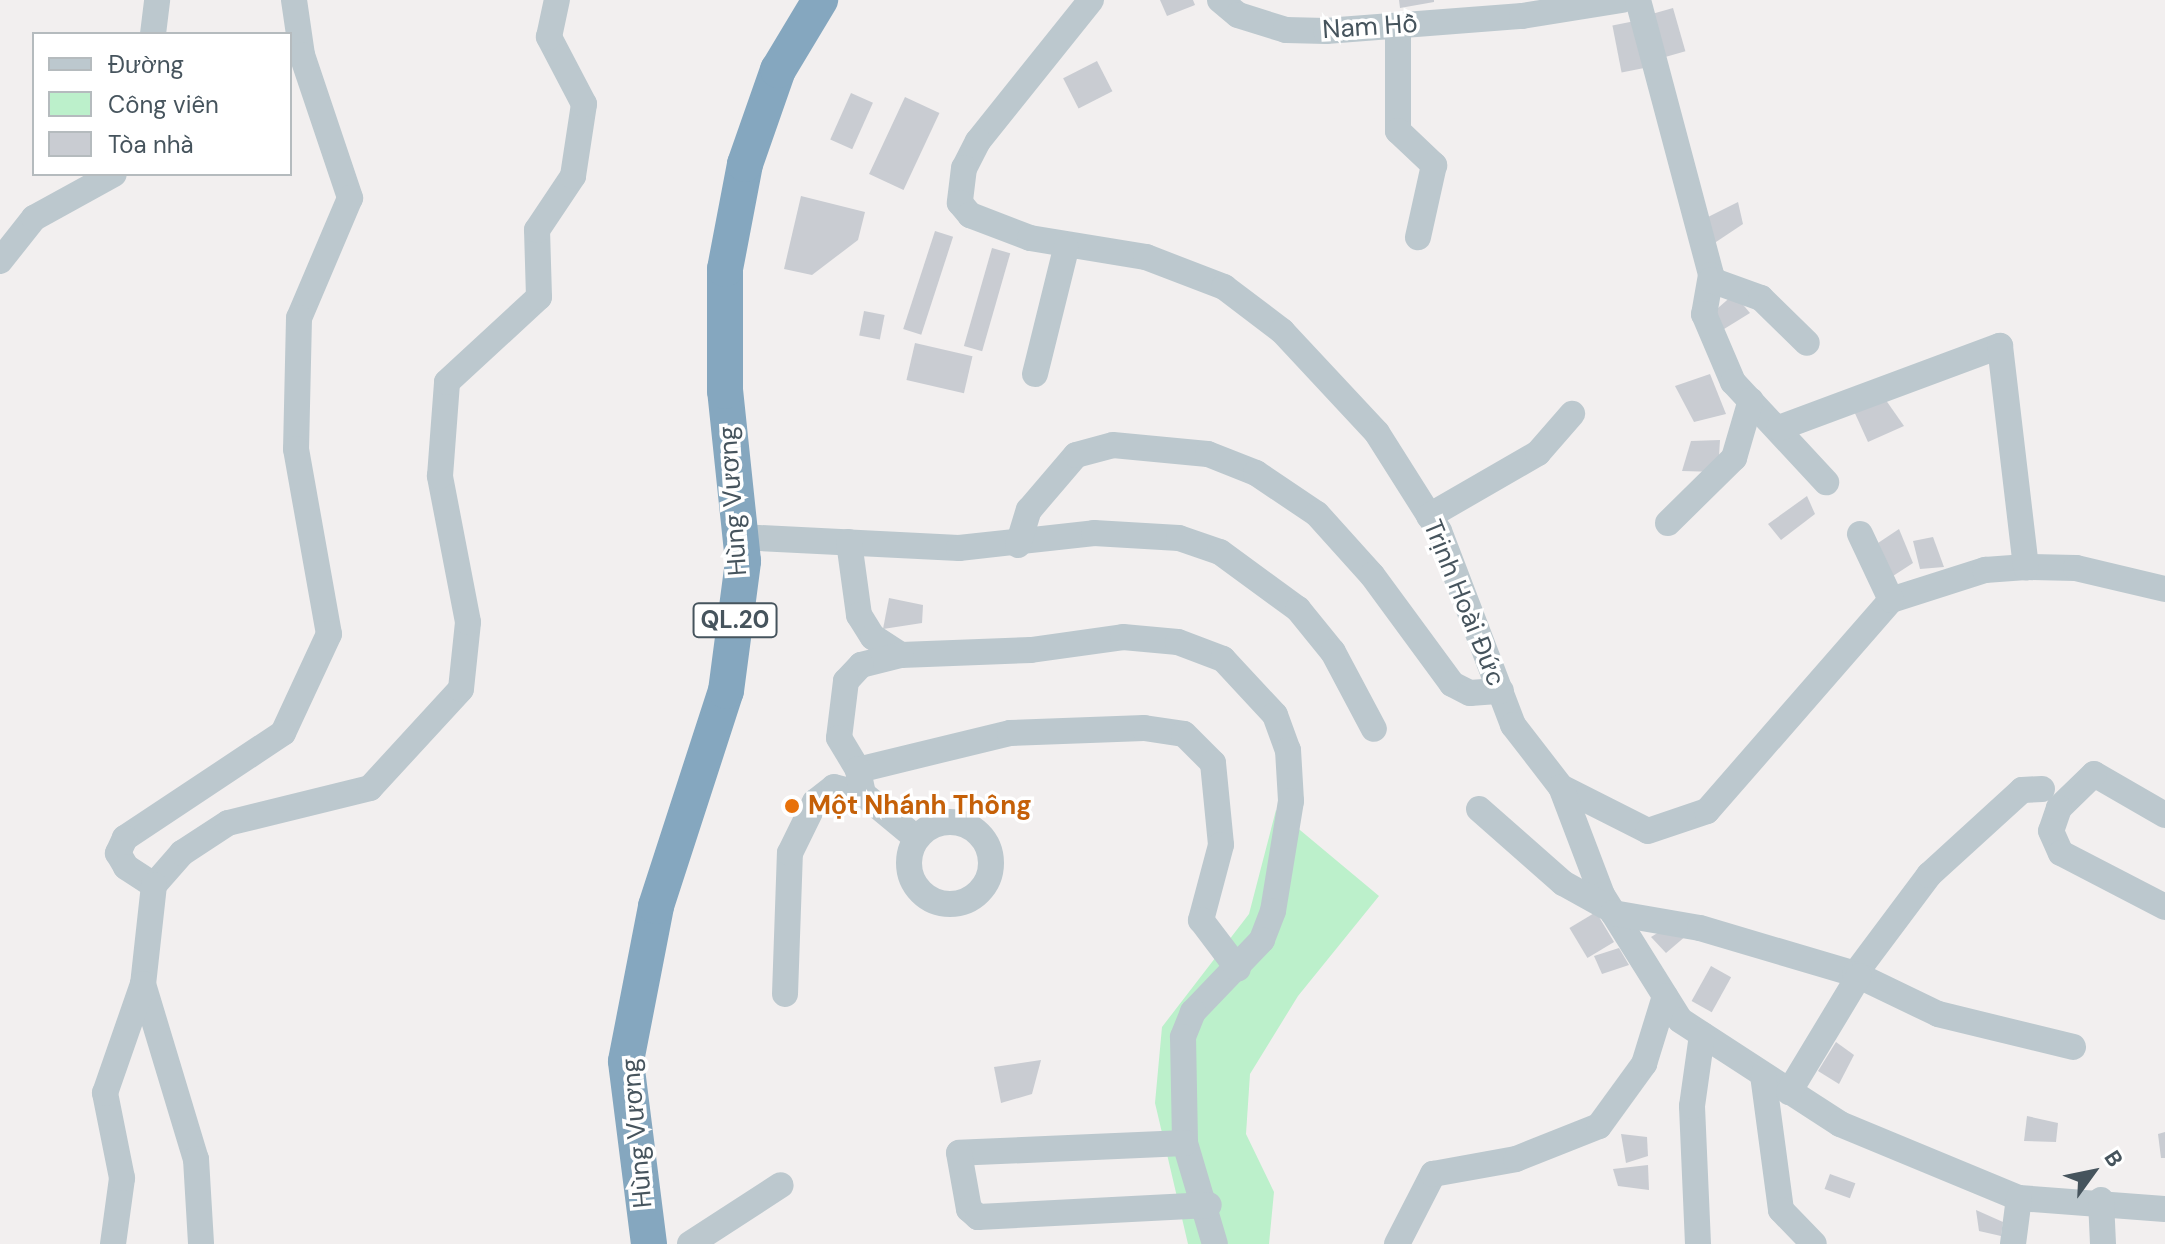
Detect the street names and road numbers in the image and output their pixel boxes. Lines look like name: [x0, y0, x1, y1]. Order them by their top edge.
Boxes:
street label: Nam Hồ: [1321, 8, 1419, 46]
street label: Hùng Vương: [712, 425, 754, 577]
street label: Trịnh Hoài Đức: [1416, 515, 1512, 691]
road number: QL.20: [691, 600, 779, 640]
street label: Hùng Vương: [615, 1057, 659, 1209]

